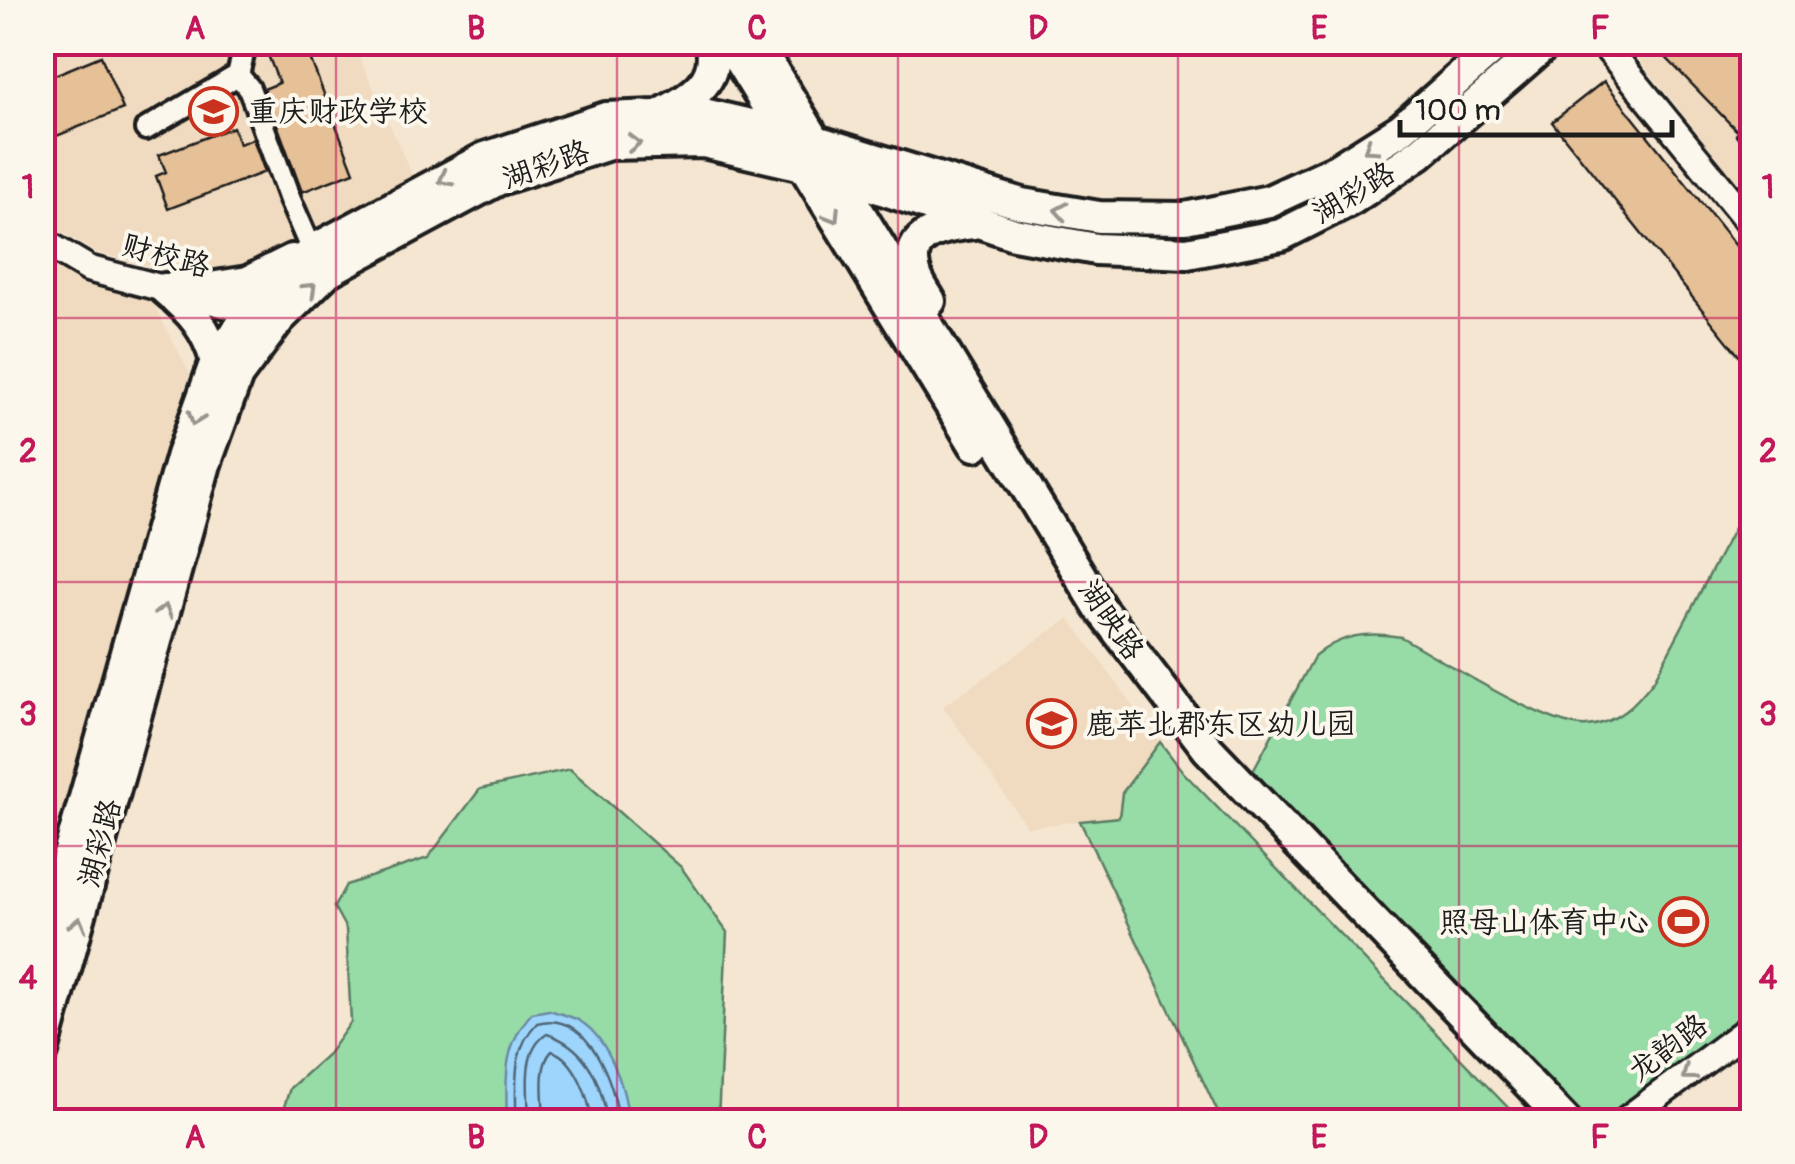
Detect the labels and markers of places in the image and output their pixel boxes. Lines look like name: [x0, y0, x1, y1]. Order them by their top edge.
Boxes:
school or university icon: 重庆财政学校: [187, 85, 239, 137]
place label: 重庆财政学校: [248, 93, 428, 130]
school or university icon: 鹿苹北郡东区幼儿园: [1025, 698, 1077, 750]
place label: 鹿苹北郡东区幼儿园: [1086, 706, 1356, 743]
sports icon: 照母山体育中心: [1658, 896, 1710, 948]
place label: 照母山体育中心: [1439, 904, 1649, 941]

